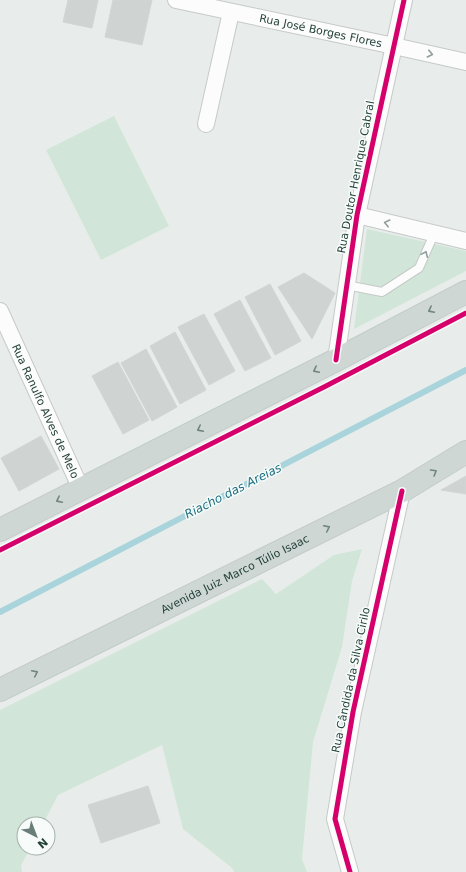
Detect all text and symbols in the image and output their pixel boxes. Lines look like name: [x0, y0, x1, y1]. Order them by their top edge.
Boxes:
street label: Rua José Borges Flores: [258, 11, 384, 50]
one-way arrow: [427, 49, 433, 57]
street label: Rua Doutor Henrique Cabral: [335, 100, 377, 254]
one-way arrow: [384, 219, 390, 227]
one-way arrow: [420, 251, 428, 258]
one-way arrow: [428, 305, 436, 313]
street label: Rua Ranulfo Alves de Melo: [9, 342, 82, 481]
one-way arrow: [313, 365, 320, 372]
one-way arrow: [197, 424, 204, 431]
water label: Riacho das Areias: [182, 460, 284, 522]
one-way arrow: [430, 469, 437, 476]
one-way arrow: [56, 495, 63, 503]
one-way arrow: [323, 525, 330, 533]
street label: Avenida Juiz Marco Túlio Isaac: [159, 532, 311, 616]
street label: Rua Cândida da Silva Cirilo: [329, 606, 373, 754]
one-way arrow: [31, 670, 38, 678]
north arrow: [16, 816, 56, 856]
text: N: [35, 835, 50, 851]

